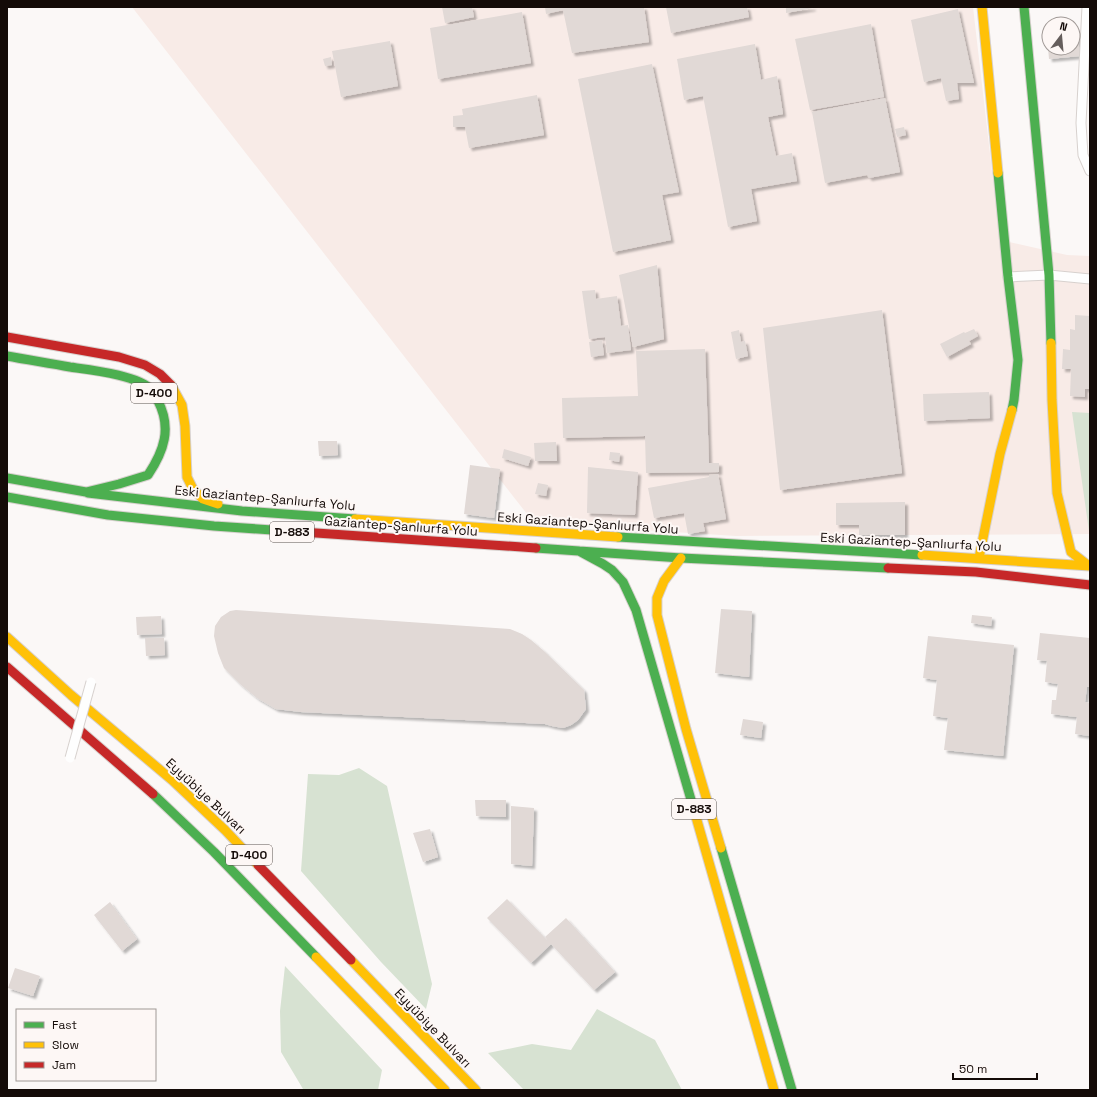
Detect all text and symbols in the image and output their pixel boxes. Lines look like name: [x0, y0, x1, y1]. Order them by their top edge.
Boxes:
north arrow: [1041, 16, 1081, 56]
text: N: [1058, 19, 1069, 34]
road number: D-400: [131, 383, 177, 403]
street label: Eski Gaziantep-Şanlıurfa Yolu: [174, 482, 356, 514]
street label: Eski Gaziantep-Şanlıurfa Yolu: [497, 508, 679, 538]
street label: Gaziantep-Şanlıurfa Yolu: [324, 512, 478, 540]
road number: D-883: [270, 522, 314, 542]
street label: Eski Gaziantep-Şanlıurfa Yolu: [820, 529, 1002, 555]
street label: Eyyübiye Bulvarı: [162, 754, 250, 838]
road number: D-883: [672, 799, 716, 819]
road number: D-400: [226, 845, 272, 865]
street label: Eyyübiye Bulvarı: [391, 985, 475, 1071]
legend: [16, 1009, 156, 1081]
text: Fast: [52, 1017, 77, 1033]
text: Slow: [52, 1037, 79, 1053]
scale bar: [953, 1055, 1037, 1081]
text: Jam: [52, 1057, 76, 1073]
text: 50 m: [959, 1061, 987, 1077]

